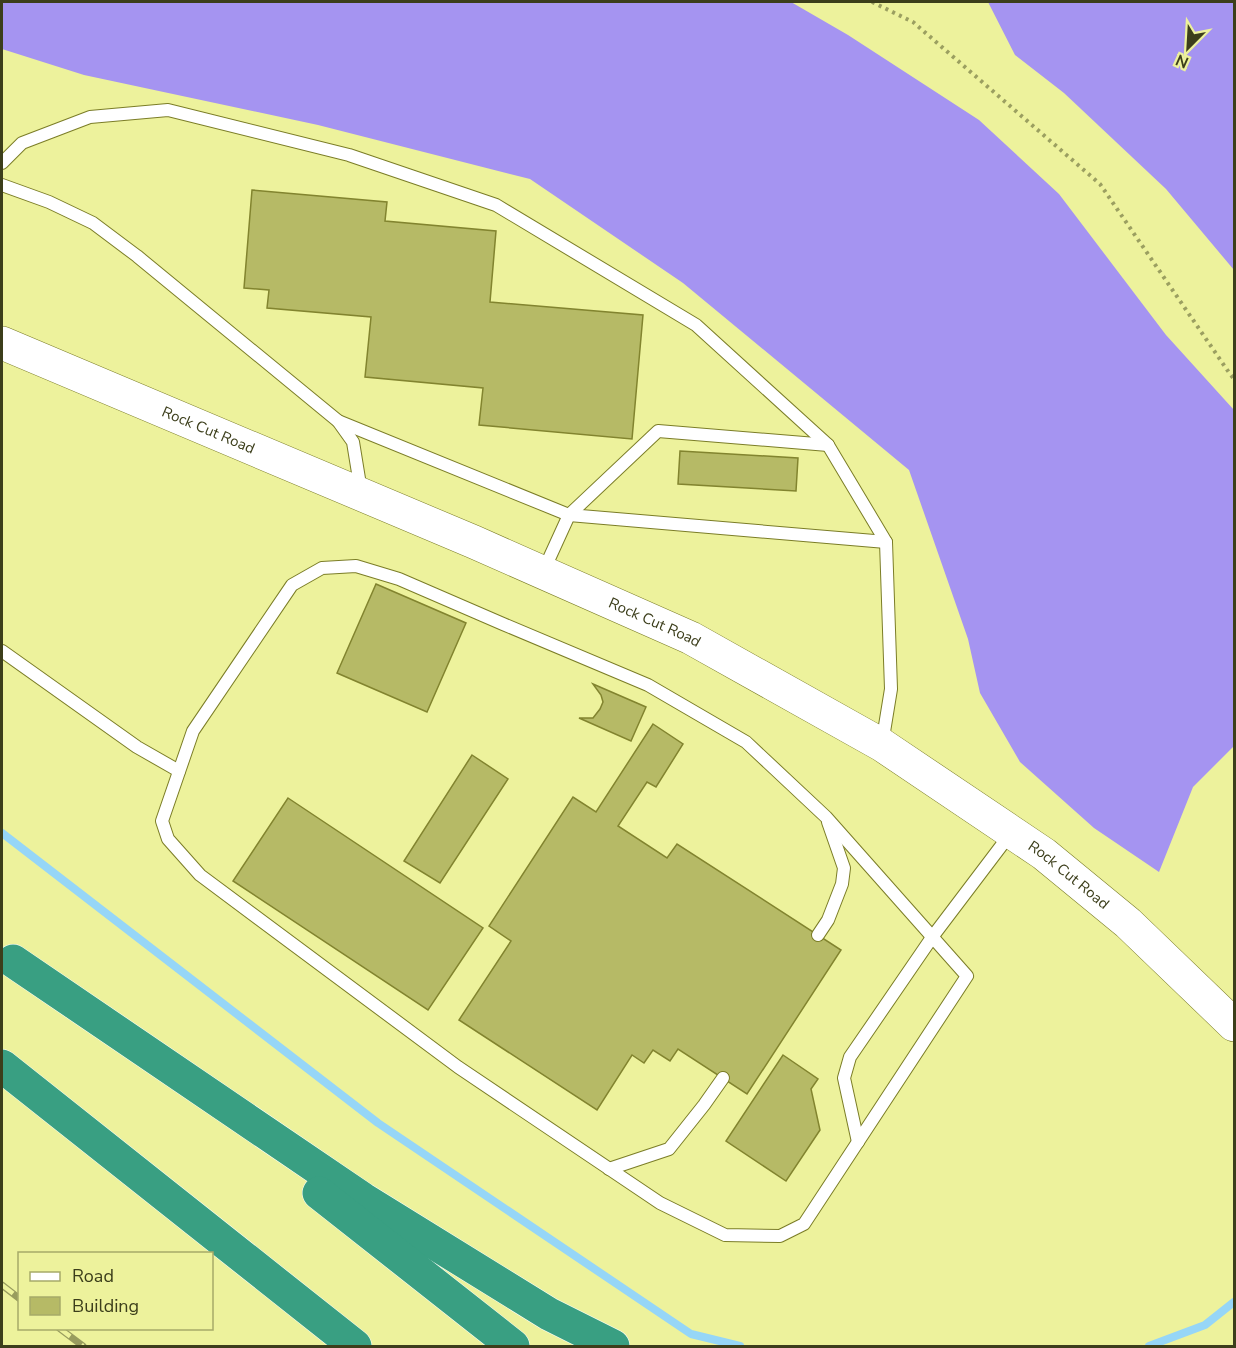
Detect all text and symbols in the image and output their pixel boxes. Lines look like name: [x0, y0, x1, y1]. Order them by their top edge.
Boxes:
north arrow: [1158, 18, 1218, 78]
text: N: [1172, 48, 1192, 73]
street label: Rock Cut Road: [159, 402, 258, 458]
street label: Rock Cut Road: [606, 593, 705, 652]
street label: Rock Cut Road: [1024, 836, 1114, 914]
legend: [18, 1252, 213, 1330]
text: Road: [72, 1264, 114, 1288]
text: Building: [72, 1294, 139, 1318]

